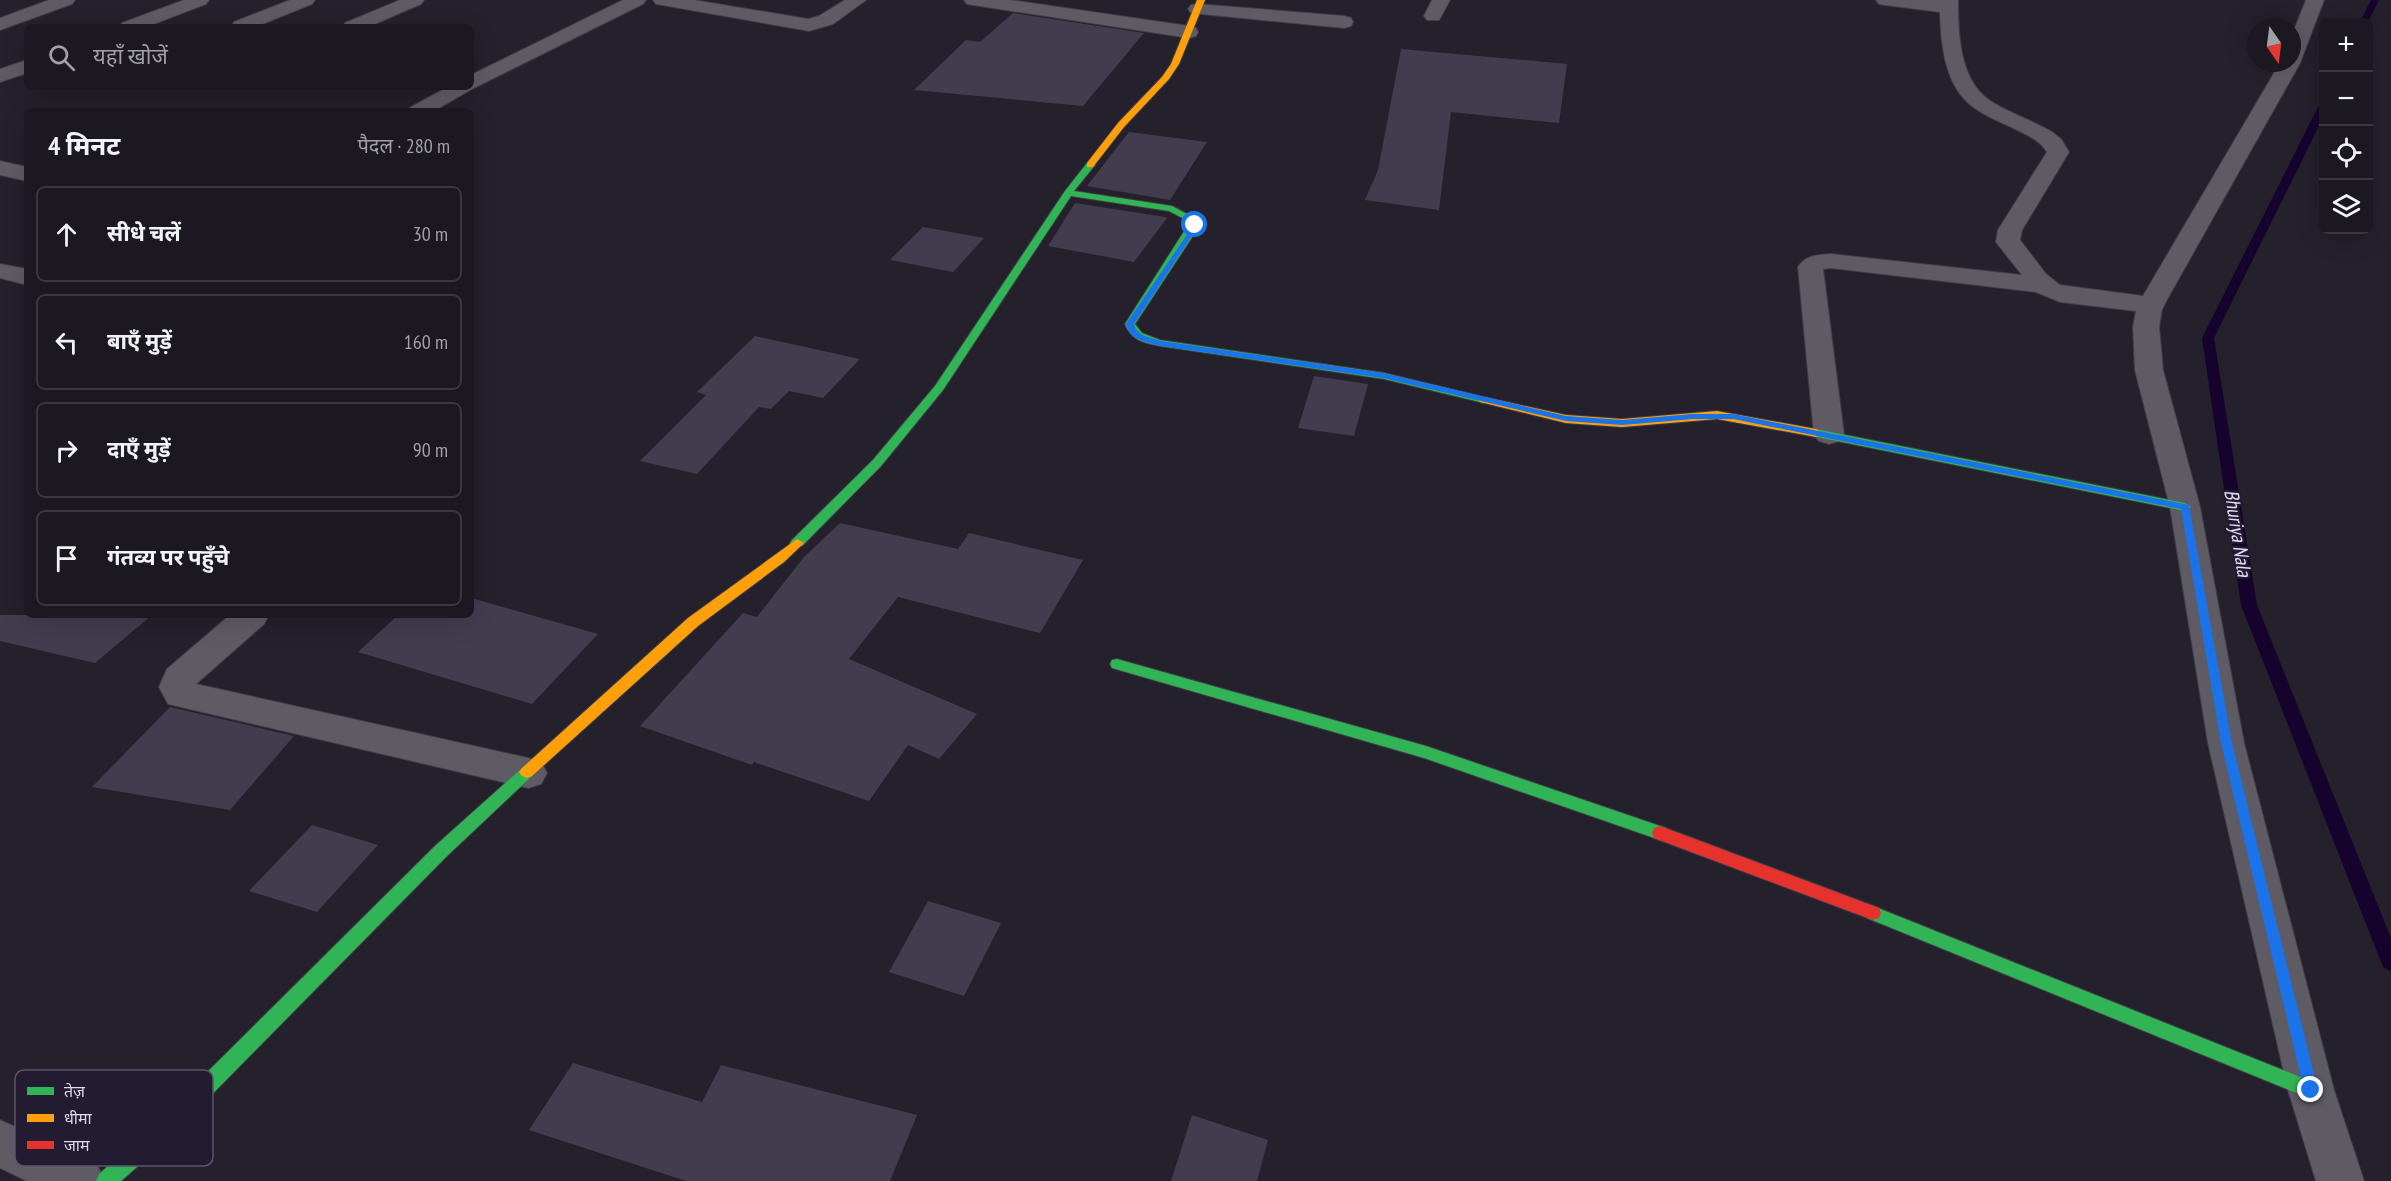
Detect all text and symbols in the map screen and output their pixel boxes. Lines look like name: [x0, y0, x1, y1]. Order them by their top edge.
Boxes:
north arrow: [2247, 18, 2301, 72]
map controls: [2319, 18, 2373, 234]
button: +: [2319, 18, 2373, 72]
search box: [24, 24, 474, 90]
icon: search: [45, 41, 78, 74]
text: यहाँ खोजें: [93, 42, 168, 70]
button: −: [2319, 72, 2373, 126]
button: locate: [2319, 126, 2373, 180]
text: 4 मिनट: [48, 129, 120, 162]
text: पैदल · 280 m: [357, 133, 450, 159]
button: layers: [2319, 180, 2373, 234]
route start: [1181, 211, 1207, 237]
icon: ahead: [50, 218, 83, 251]
text: सीधे चलें: [107, 219, 181, 247]
text: 30 m: [413, 221, 448, 247]
icon: left: [50, 326, 83, 359]
text: बाएँ मुड़ें: [107, 327, 172, 355]
text: 160 m: [404, 329, 448, 355]
icon: right: [50, 434, 83, 467]
text: दाएँ मुड़ें: [107, 435, 171, 463]
text: 90 m: [413, 437, 448, 463]
water label: Bhuriya Nala: [2218, 488, 2258, 579]
icon: arrive: [50, 542, 83, 575]
text: गंतव्य पर पहुँचे: [107, 543, 229, 571]
legend: [15, 1070, 213, 1166]
route end: [2297, 1076, 2323, 1102]
text: तेज़: [64, 1081, 86, 1101]
text: धीमा: [64, 1108, 93, 1128]
text: जाम: [64, 1135, 90, 1155]

